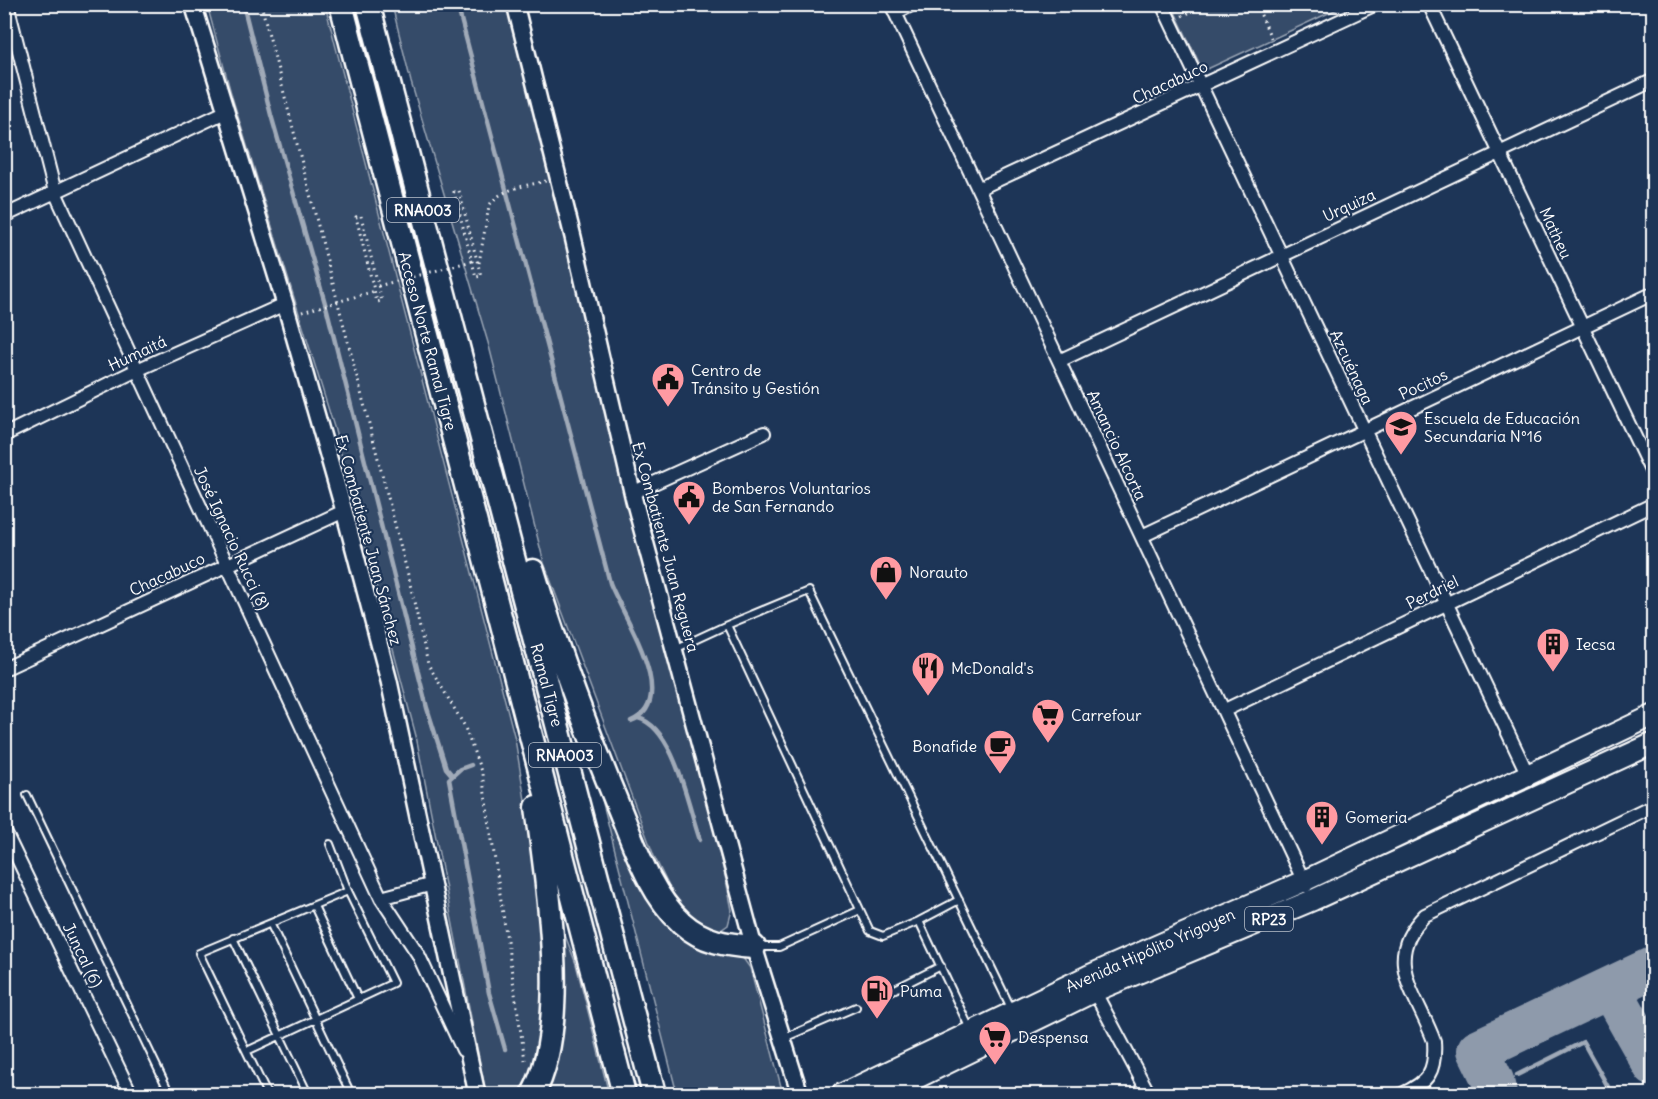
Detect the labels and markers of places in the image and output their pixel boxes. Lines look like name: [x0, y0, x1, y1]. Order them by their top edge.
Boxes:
place label: Centro de Tránsito y Gestión: [691, 360, 820, 398]
public building icon: Centro de Tránsito y Gestión: [650, 361, 686, 408]
place label: Escuela de Educación Secundaria Nº16: [1424, 408, 1580, 446]
school or university icon: Escuela de Educación Secundaria Nº16: [1383, 409, 1419, 456]
place label: Bomberos Voluntarios de San Fernando: [712, 478, 871, 516]
public building icon: Bomberos Voluntarios de San Fernando: [671, 479, 707, 526]
shop icon: Norauto: [868, 554, 904, 601]
place label: Norauto: [909, 562, 968, 582]
building icon: Iecsa: [1535, 626, 1571, 673]
place label: Iecsa: [1576, 634, 1616, 654]
restaurant icon: McDonald's: [910, 650, 946, 697]
place label: McDonald's: [951, 658, 1034, 678]
supermarket icon: Carrefour: [1030, 697, 1066, 744]
place label: Carrefour: [1071, 705, 1142, 725]
cafe icon: Bonafide: [982, 728, 1018, 775]
place label: Bonafide: [912, 736, 977, 756]
building icon: Gomeria: [1304, 799, 1340, 846]
place label: Gomeria: [1345, 807, 1407, 827]
fuel station icon: Puma: [859, 973, 895, 1020]
place label: Puma: [900, 981, 942, 1001]
supermarket icon: Despensa: [977, 1019, 1013, 1066]
place label: Despensa: [1018, 1027, 1089, 1047]

